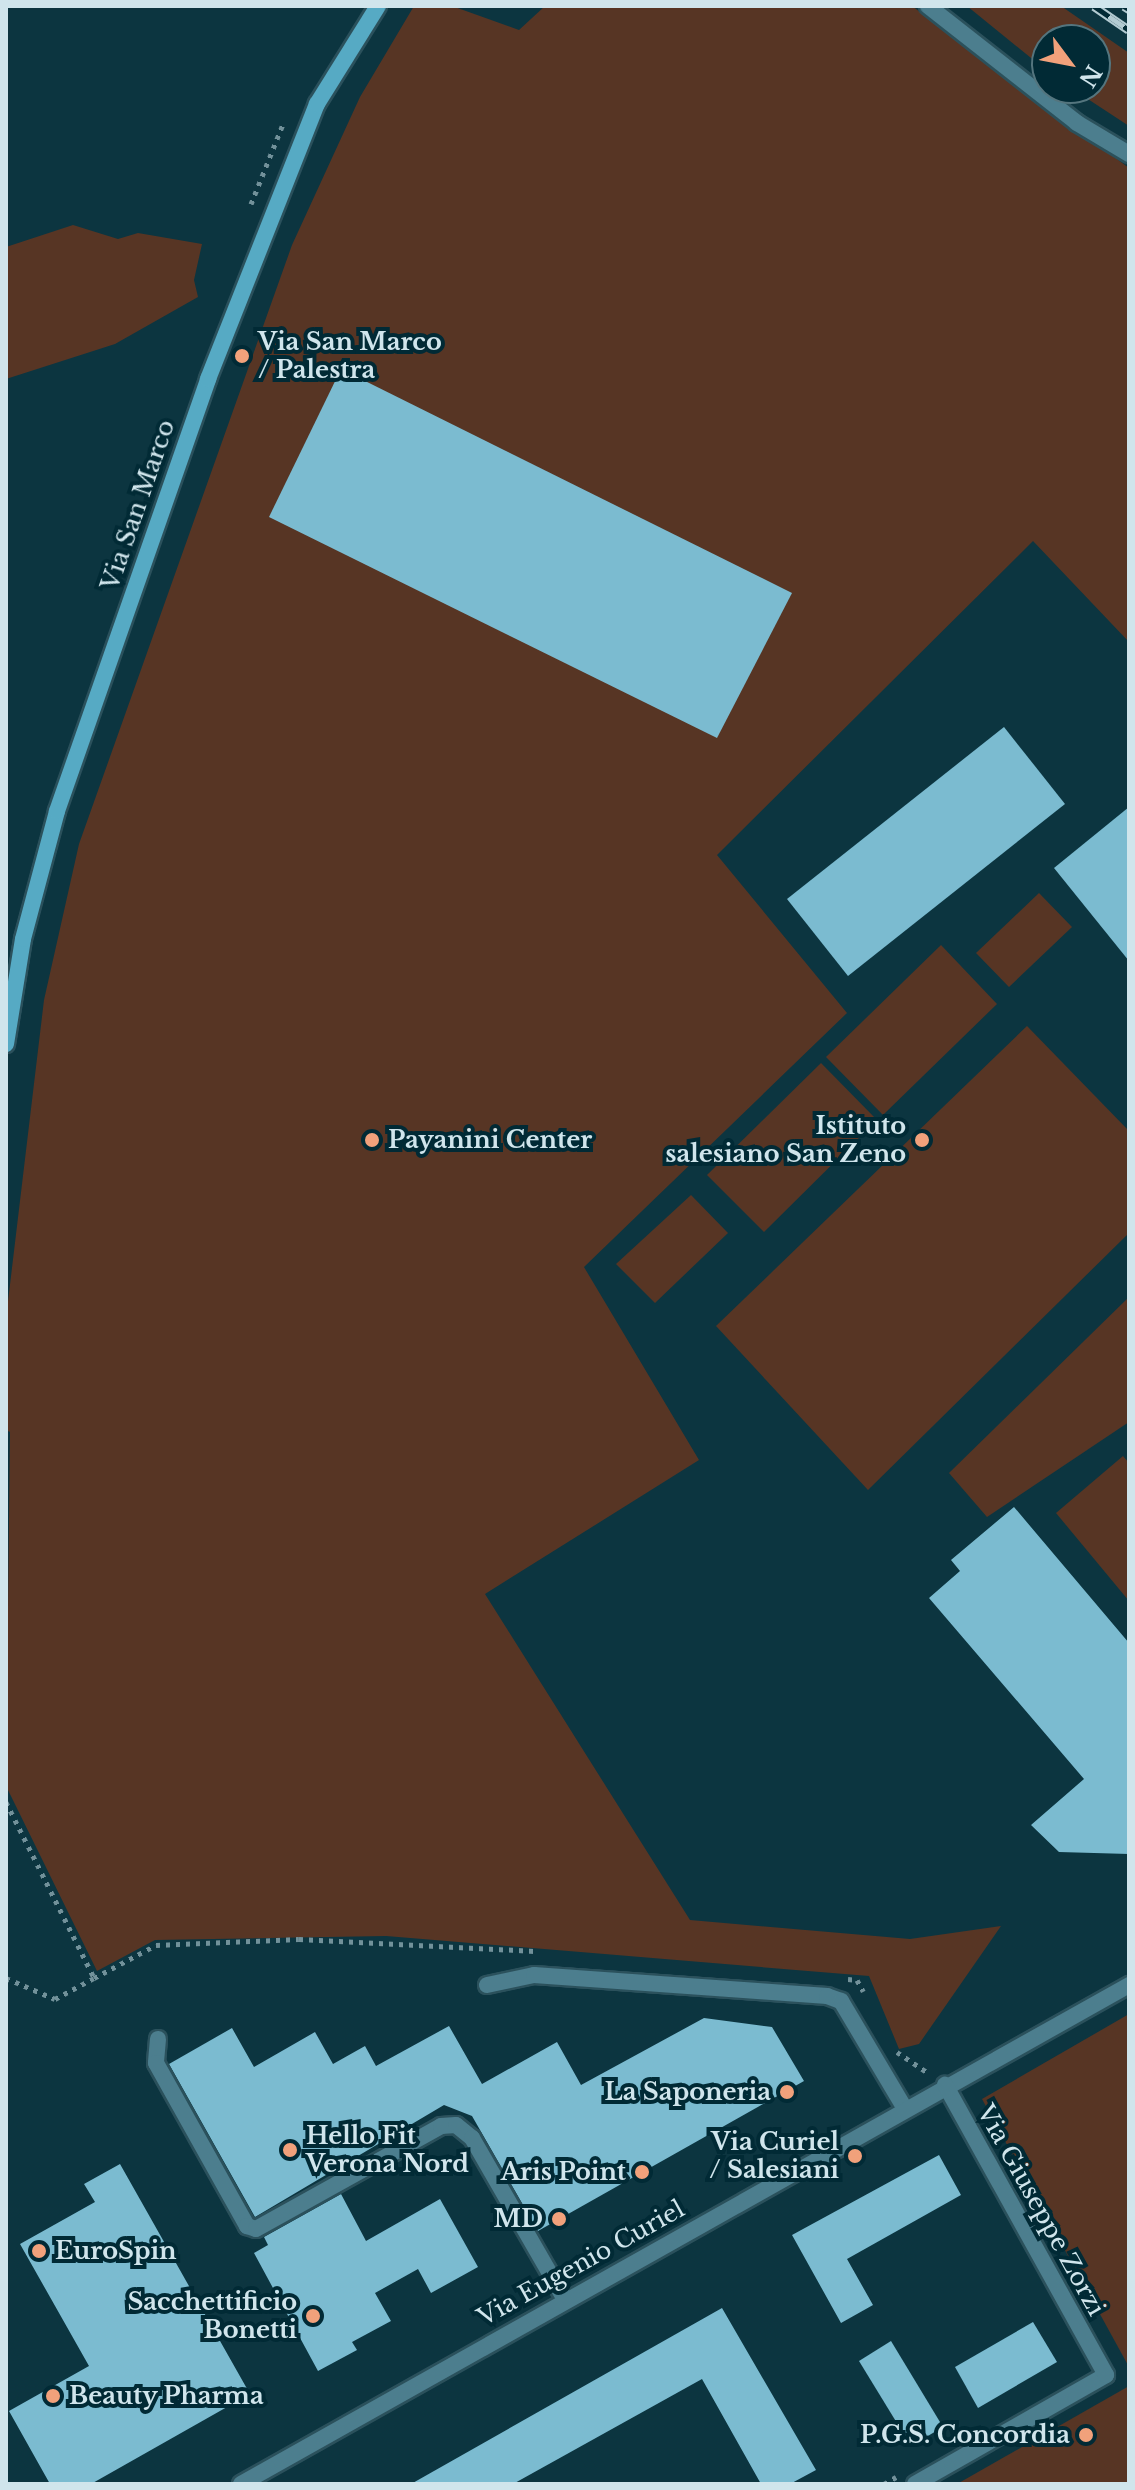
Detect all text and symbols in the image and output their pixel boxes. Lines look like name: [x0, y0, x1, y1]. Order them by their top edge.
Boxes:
north arrow: [1031, 24, 1111, 104]
text: N: [1073, 60, 1107, 92]
place label: Via San Marco / Palestra: [258, 328, 442, 384]
marker: Via San Marco / Palestra: [233, 347, 251, 365]
street label: Via San Marco: [95, 416, 181, 594]
place label: Istituto salesiano San Zeno: [665, 1112, 906, 1168]
place label: Payanini Center: [388, 1126, 592, 1154]
marker: Payanini Center: [363, 1131, 381, 1149]
marker: Istituto salesiano San Zeno: [913, 1131, 931, 1149]
place label: La Saponeria: [605, 2078, 771, 2106]
marker: La Saponeria: [778, 2083, 796, 2101]
street label: Via Giuseppe Zorzi: [971, 2099, 1111, 2321]
place label: Hello Fit Verona Nord: [306, 2122, 469, 2178]
place label: Via Curiel / Salesiani: [709, 2128, 839, 2184]
marker: Hello Fit Verona Nord: [281, 2141, 299, 2159]
marker: Via Curiel / Salesiani: [846, 2147, 864, 2165]
place label: Aris Point: [501, 2158, 626, 2186]
marker: Aris Point: [633, 2163, 651, 2181]
street label: Via Eugenio Curiel: [472, 2194, 690, 2332]
place label: MD: [493, 2205, 543, 2233]
marker: MD: [550, 2210, 568, 2228]
place label: EuroSpin: [55, 2237, 176, 2265]
marker: EuroSpin: [30, 2242, 48, 2260]
place label: Sacchettificio Bonetti: [127, 2288, 297, 2344]
marker: Sacchettificio Bonetti: [304, 2307, 322, 2325]
place label: Beauty Pharma: [69, 2382, 264, 2410]
marker: Beauty Pharma: [44, 2387, 62, 2405]
place label: P.G.S. Concordia: [860, 2421, 1070, 2449]
marker: P.G.S. Concordia: [1077, 2426, 1095, 2444]

